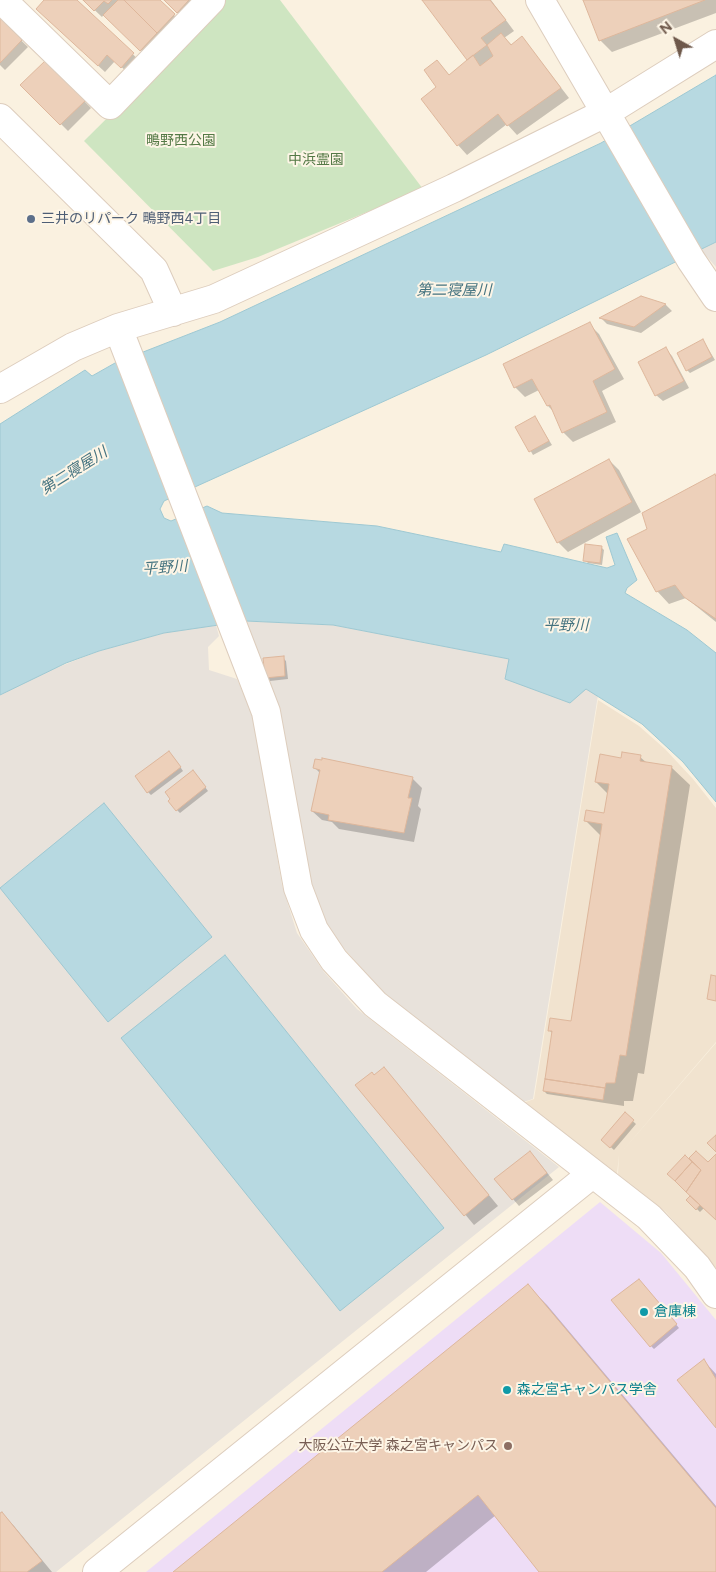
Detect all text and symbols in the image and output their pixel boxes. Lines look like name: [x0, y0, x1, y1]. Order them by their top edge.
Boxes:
north arrow: [651, 15, 701, 65]
text: N: [657, 18, 676, 38]
park label: 鴫野西公園: [146, 133, 216, 149]
park label: 中浜霊園: [288, 152, 344, 168]
place label: 三井のリパーク 鴫野西4丁目: [41, 211, 221, 227]
marker: 三井のリパーク 鴫野西4丁目: [25, 213, 37, 225]
water label: 第二寝屋川: [417, 282, 491, 300]
water label: 第二寝屋川: [37, 443, 111, 499]
water label: 平野川: [142, 557, 188, 579]
water label: 平野川: [544, 617, 588, 635]
place label: 倉庫棟: [654, 1304, 696, 1320]
marker: 倉庫棟: [638, 1306, 650, 1318]
place label: 森之宮キャンパス学舎: [517, 1382, 657, 1398]
marker: 森之宮キャンパス学舎: [501, 1384, 513, 1396]
place label: 大阪公立大学 森之宮キャンパス: [299, 1438, 498, 1454]
marker: 大阪公立大学 森之宮キャンパス: [502, 1440, 514, 1452]

